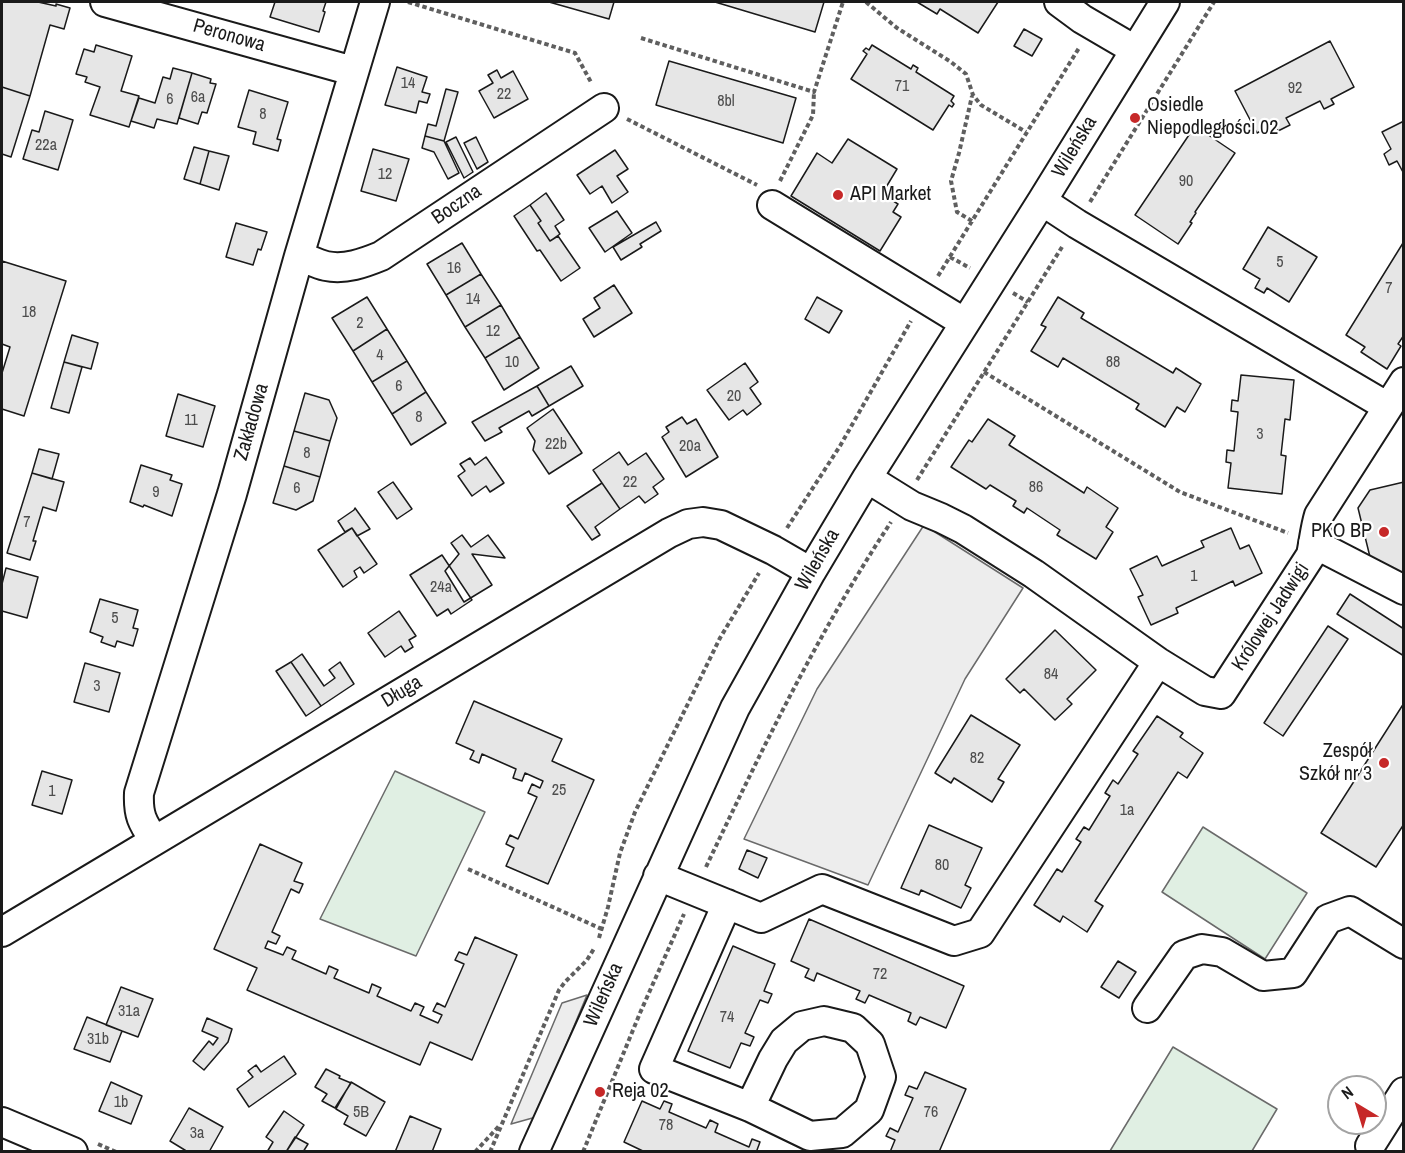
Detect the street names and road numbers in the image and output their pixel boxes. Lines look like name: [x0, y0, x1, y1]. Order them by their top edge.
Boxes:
street label: Peronowa: [190, 14, 268, 58]
street label: Wileńska: [1047, 112, 1103, 182]
street label: Boczna: [428, 180, 486, 230]
street label: Zakładowa: [230, 381, 274, 463]
street label: Wileńska: [791, 525, 845, 595]
street label: Królowej Jadwigi: [1227, 558, 1315, 676]
street label: Długa: [377, 671, 427, 713]
street label: Wileńska: [579, 959, 629, 1031]

